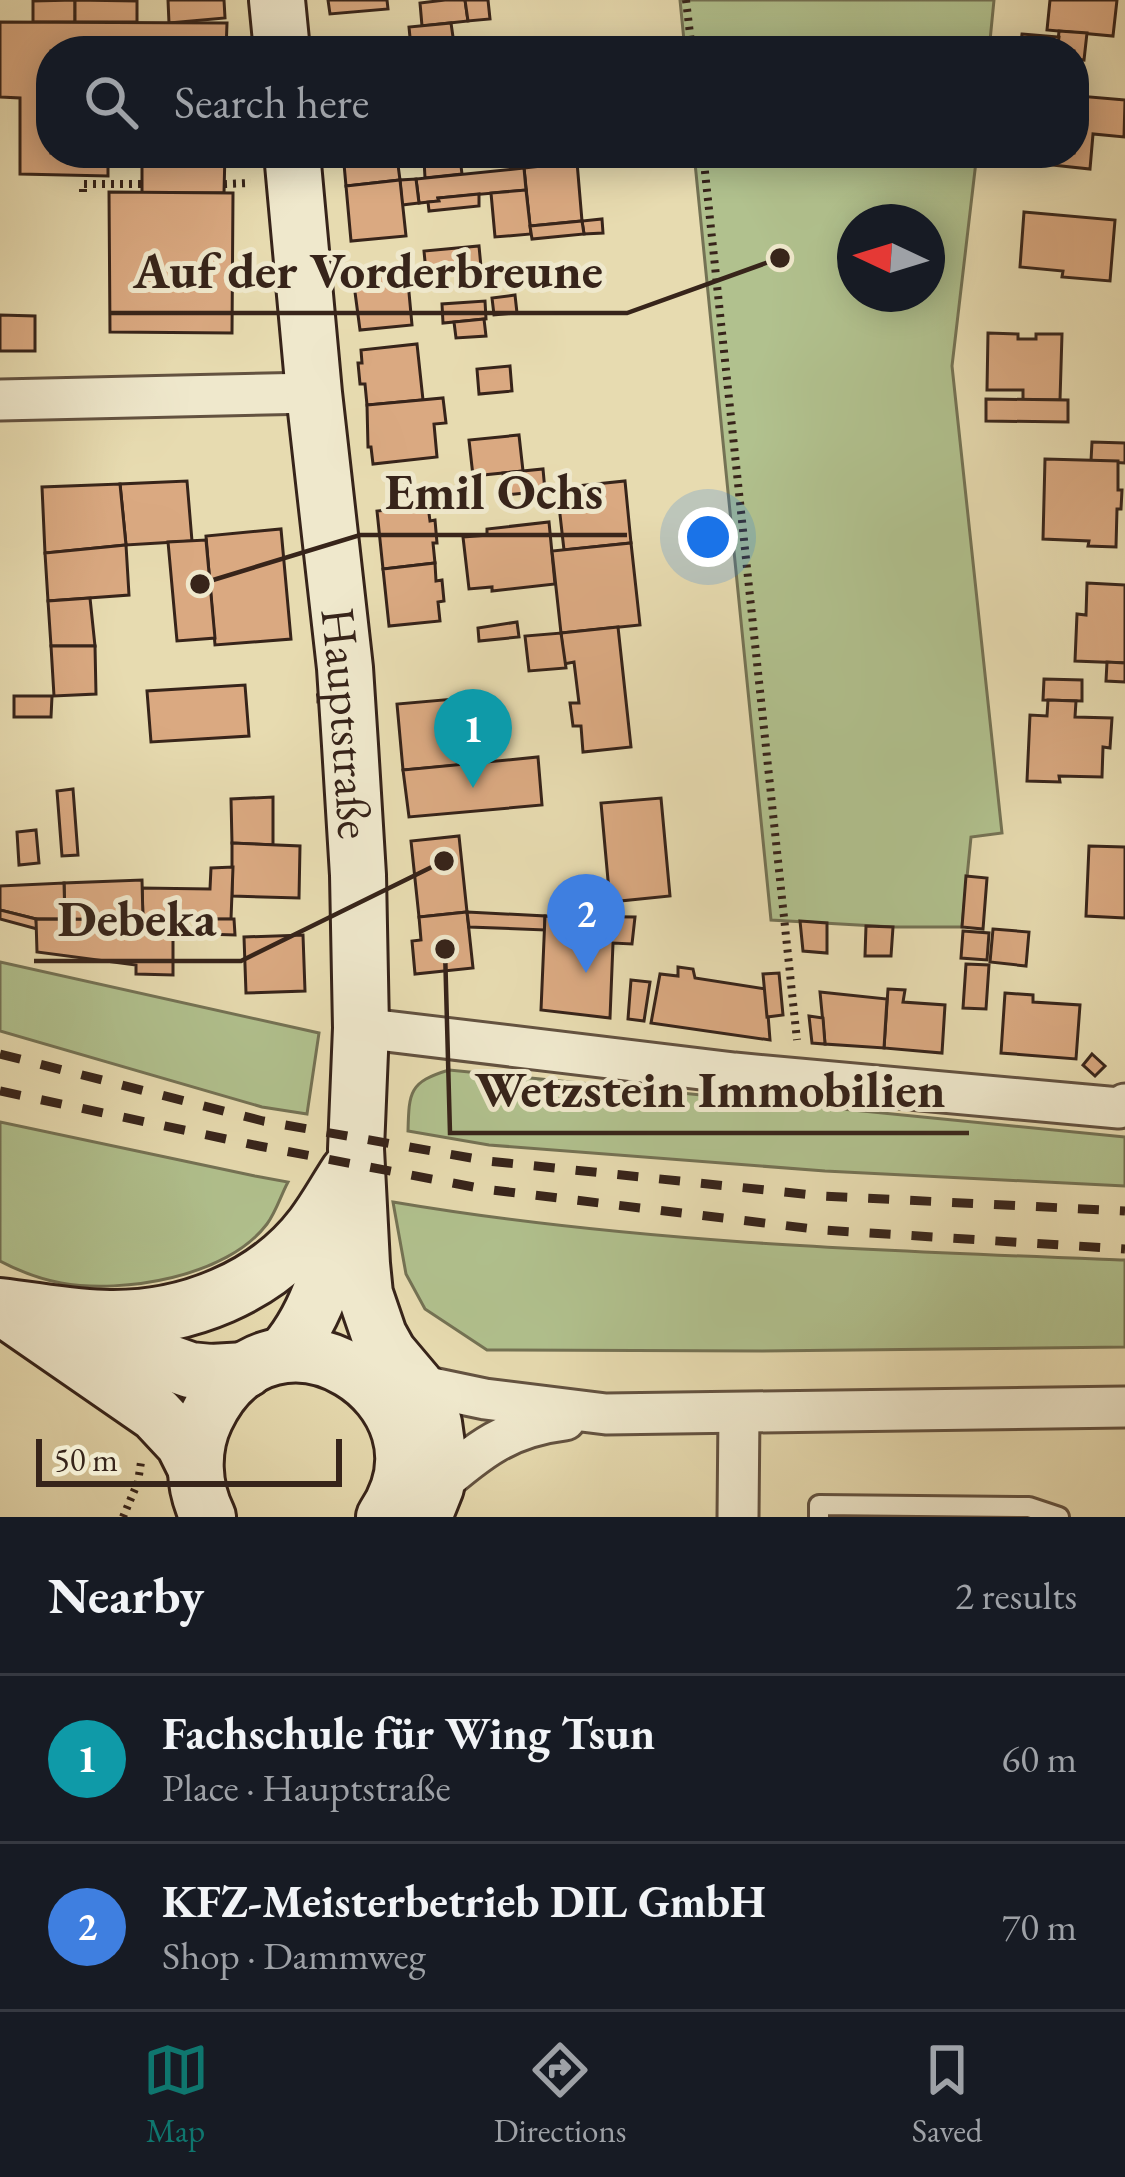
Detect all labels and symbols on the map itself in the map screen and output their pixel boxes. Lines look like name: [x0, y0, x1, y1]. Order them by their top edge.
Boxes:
north arrow: [837, 204, 945, 312]
callout: Auf der Vorderbreune: [109, 226, 627, 313]
text: Auf der Vorderbreune: [132, 237, 603, 303]
callout: Emil Ochs: [360, 448, 627, 535]
text: Emil Ochs: [385, 458, 603, 524]
your location: [678, 507, 738, 567]
street label: Hauptstraße: [307, 604, 387, 841]
pin: 1: [434, 689, 512, 788]
callout: Debeka: [34, 874, 241, 961]
pin: 2: [547, 874, 625, 973]
text: Debeka: [58, 885, 217, 951]
callout: Wetzstein Immobilien: [450, 1046, 969, 1133]
text: Wetzstein Immobilien: [474, 1056, 946, 1122]
scale bar: [36, 1433, 342, 1486]

